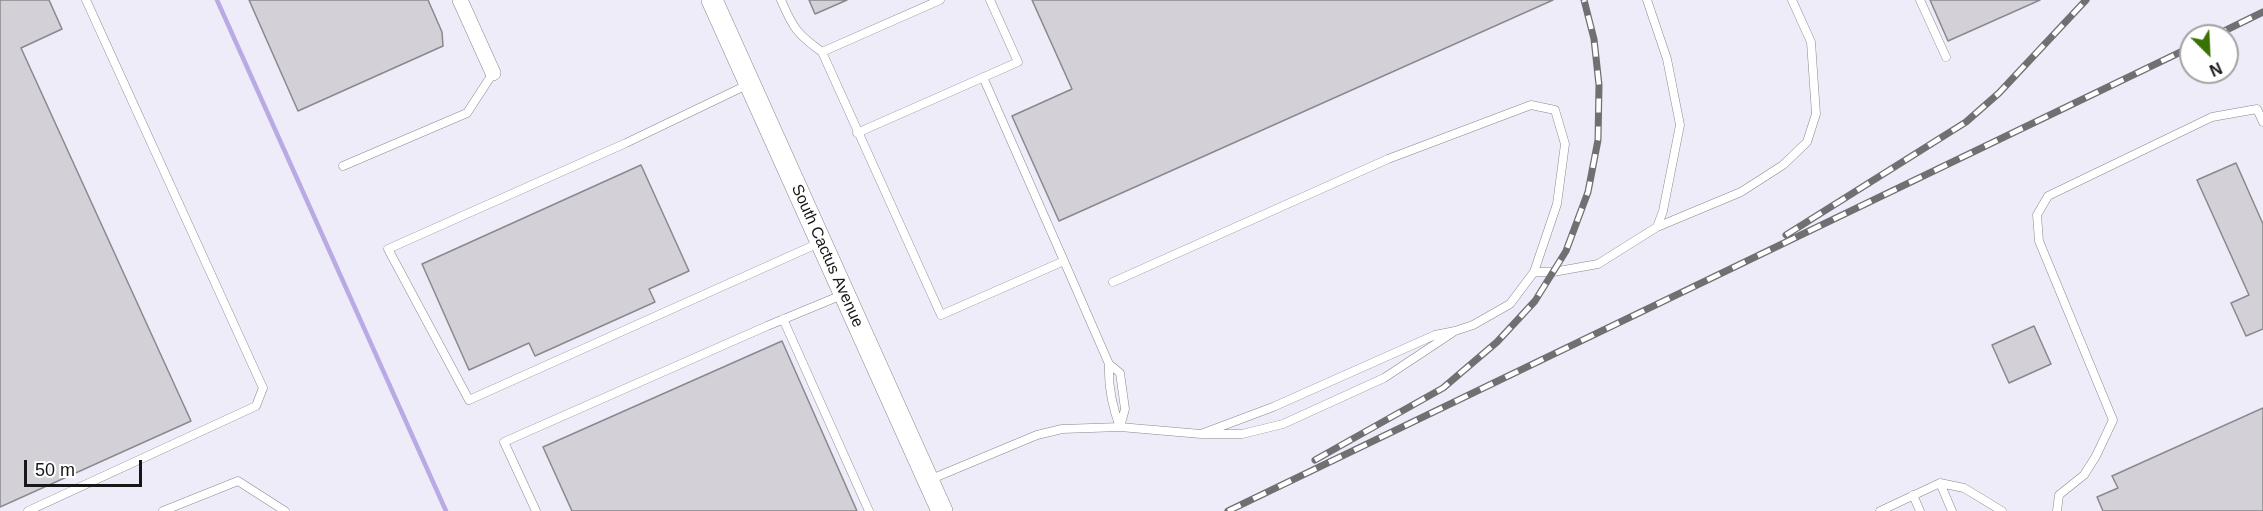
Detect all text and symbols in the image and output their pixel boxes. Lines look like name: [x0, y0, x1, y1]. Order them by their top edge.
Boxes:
north arrow: [2179, 24, 2239, 84]
text: N: [2207, 59, 2224, 79]
street label: South Cactus Avenue: [787, 182, 867, 330]
scale bar: [27, 448, 146, 486]
text: 50 m: [35, 460, 75, 480]

